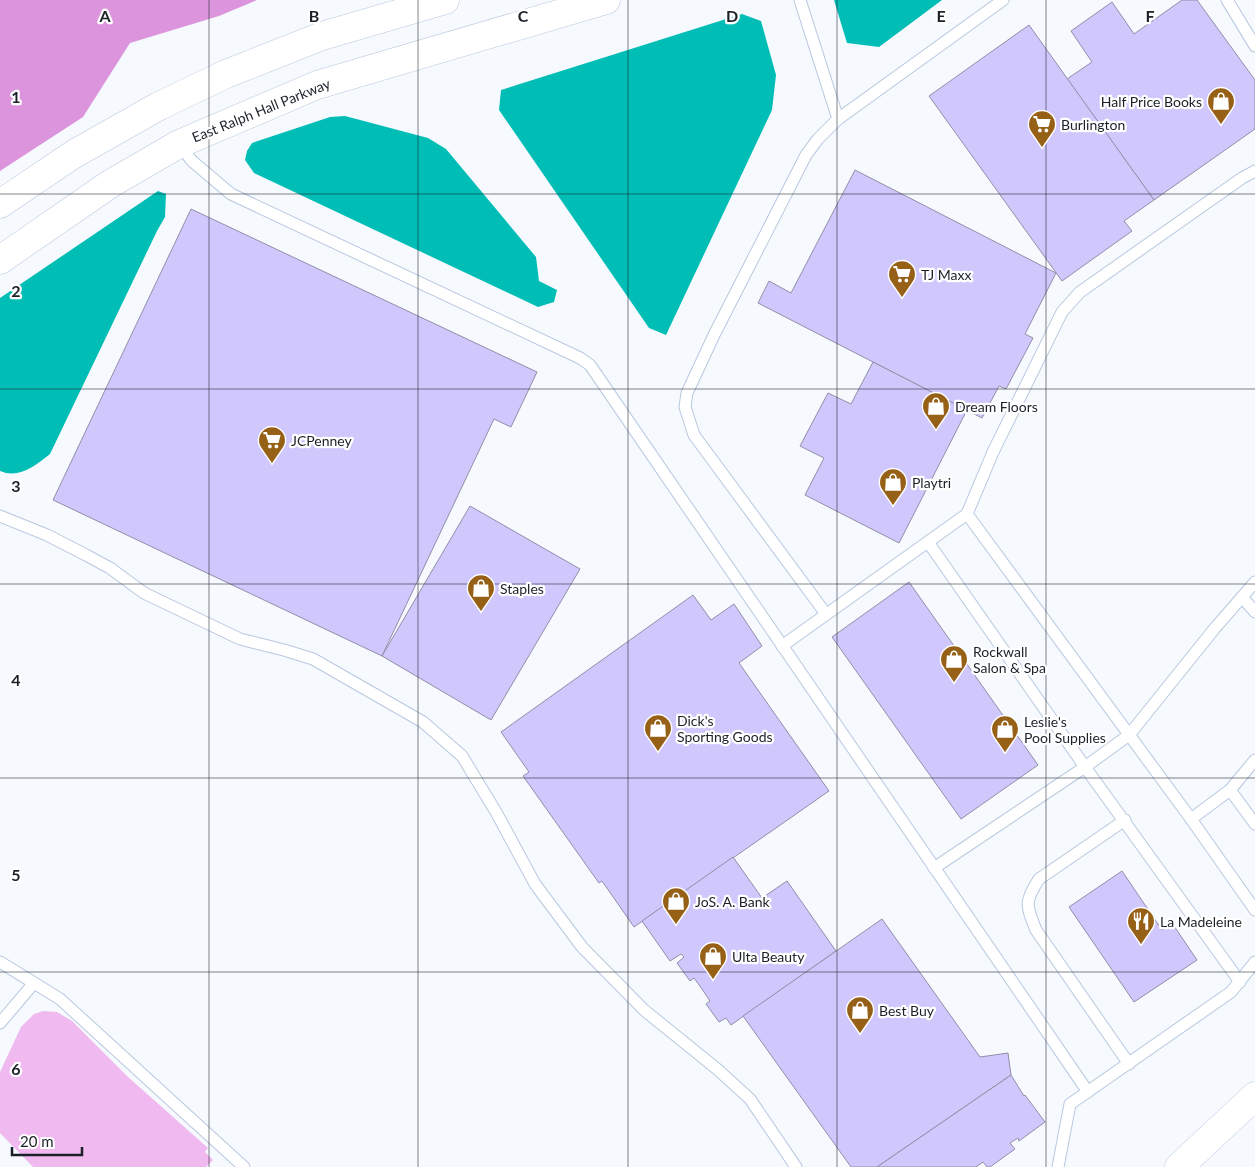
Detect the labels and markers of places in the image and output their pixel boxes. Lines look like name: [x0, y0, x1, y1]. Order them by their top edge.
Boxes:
shop icon: Half Price Books: [1206, 86, 1236, 125]
place label: Half Price Books: [1101, 93, 1202, 110]
supermarket icon: Burlington: [1027, 109, 1057, 148]
place label: Burlington: [1061, 116, 1125, 133]
supermarket icon: TJ Maxx: [887, 259, 917, 298]
place label: TJ Maxx: [921, 266, 972, 283]
shop icon: Dream Floors: [921, 391, 951, 430]
place label: Dream Floors: [955, 398, 1038, 415]
supermarket icon: JCPenney: [257, 425, 287, 464]
place label: JCPenney: [291, 432, 353, 449]
shop icon: Playtri: [878, 467, 908, 506]
place label: Playtri: [912, 474, 951, 491]
shop icon: Staples: [466, 573, 496, 612]
place label: Staples: [500, 580, 544, 597]
place label: Rockwall Salon & Spa: [973, 643, 1046, 676]
shop icon: Rockwall Salon & Spa: [939, 644, 969, 683]
place label: Dick's Sporting Goods: [677, 712, 773, 745]
shop icon: Dick's Sporting Goods: [643, 713, 673, 752]
place label: Leslie's Pool Supplies: [1024, 713, 1106, 746]
shop icon: Leslie's Pool Supplies: [990, 714, 1020, 753]
shop icon: JoS. A. Bank: [661, 886, 691, 925]
place label: JoS. A. Bank: [695, 893, 770, 910]
restaurant icon: La Madeleine: [1126, 906, 1156, 945]
place label: La Madeleine: [1160, 913, 1242, 930]
shop icon: Ulta Beauty: [698, 941, 728, 980]
place label: Ulta Beauty: [732, 948, 805, 965]
shop icon: Best Buy: [845, 995, 875, 1034]
place label: Best Buy: [879, 1002, 935, 1019]

